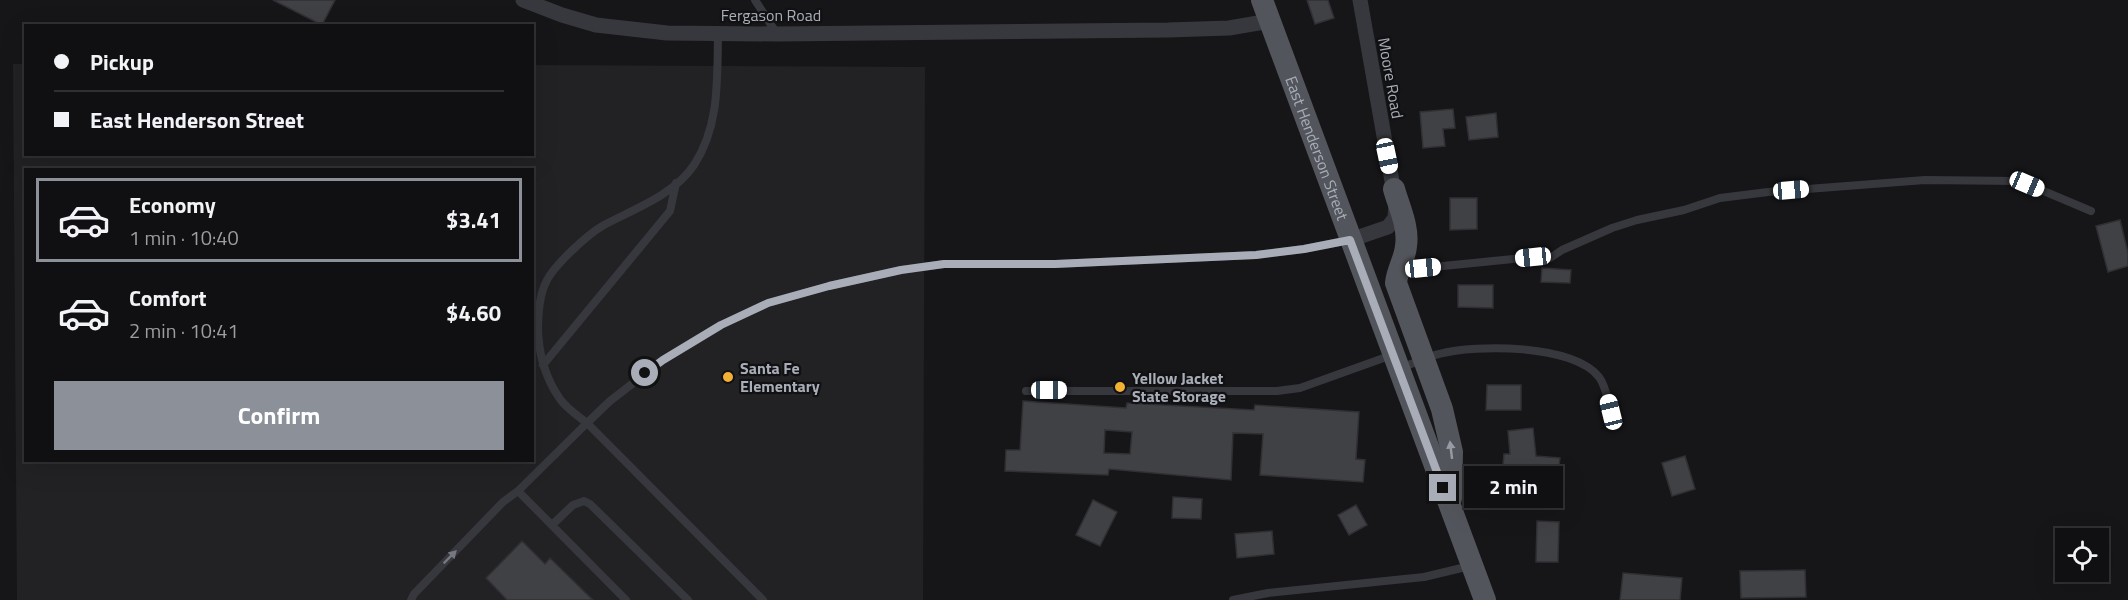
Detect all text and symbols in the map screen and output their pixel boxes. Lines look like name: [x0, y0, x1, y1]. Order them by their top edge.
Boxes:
street label: Fergason Road: [721, 3, 821, 27]
street label: Moore Road: [1372, 36, 1410, 120]
text: Pickup: [90, 45, 154, 79]
street label: East Henderson Street: [1279, 73, 1355, 224]
text: East Henderson Street: [90, 103, 304, 137]
car: [1374, 137, 1400, 175]
car: [2007, 169, 2047, 199]
car: [1772, 179, 1810, 201]
text: Economy: [129, 188, 216, 222]
icon: car: [57, 193, 111, 247]
text: $3.41: [446, 203, 501, 237]
text: 1 min · 10:40: [129, 222, 239, 253]
car: [1514, 246, 1552, 268]
car: [1404, 257, 1442, 279]
text: Comfort: [129, 281, 207, 315]
icon: car: [57, 286, 111, 340]
text: $4.60: [446, 296, 501, 330]
text: 2 min · 10:41: [129, 315, 239, 346]
place label: Santa Fe Elementary: [740, 356, 820, 398]
route start: [631, 359, 658, 386]
place label: Yellow Jacket State Storage: [1132, 366, 1226, 408]
marker: Santa Fe Elementary: [721, 370, 735, 384]
marker: Yellow Jacket State Storage: [1113, 380, 1127, 394]
button: Confirm: [54, 381, 504, 450]
car: [1031, 381, 1067, 399]
car: [1598, 392, 1624, 432]
one-way arrow: [1446, 440, 1455, 459]
callout: 2 min: [1464, 467, 1563, 509]
text: 2 min: [1489, 471, 1538, 502]
route end: [1429, 474, 1456, 501]
map controls: [2055, 528, 2109, 582]
button: locate: [2055, 528, 2109, 582]
one-way arrow: [442, 550, 456, 564]

